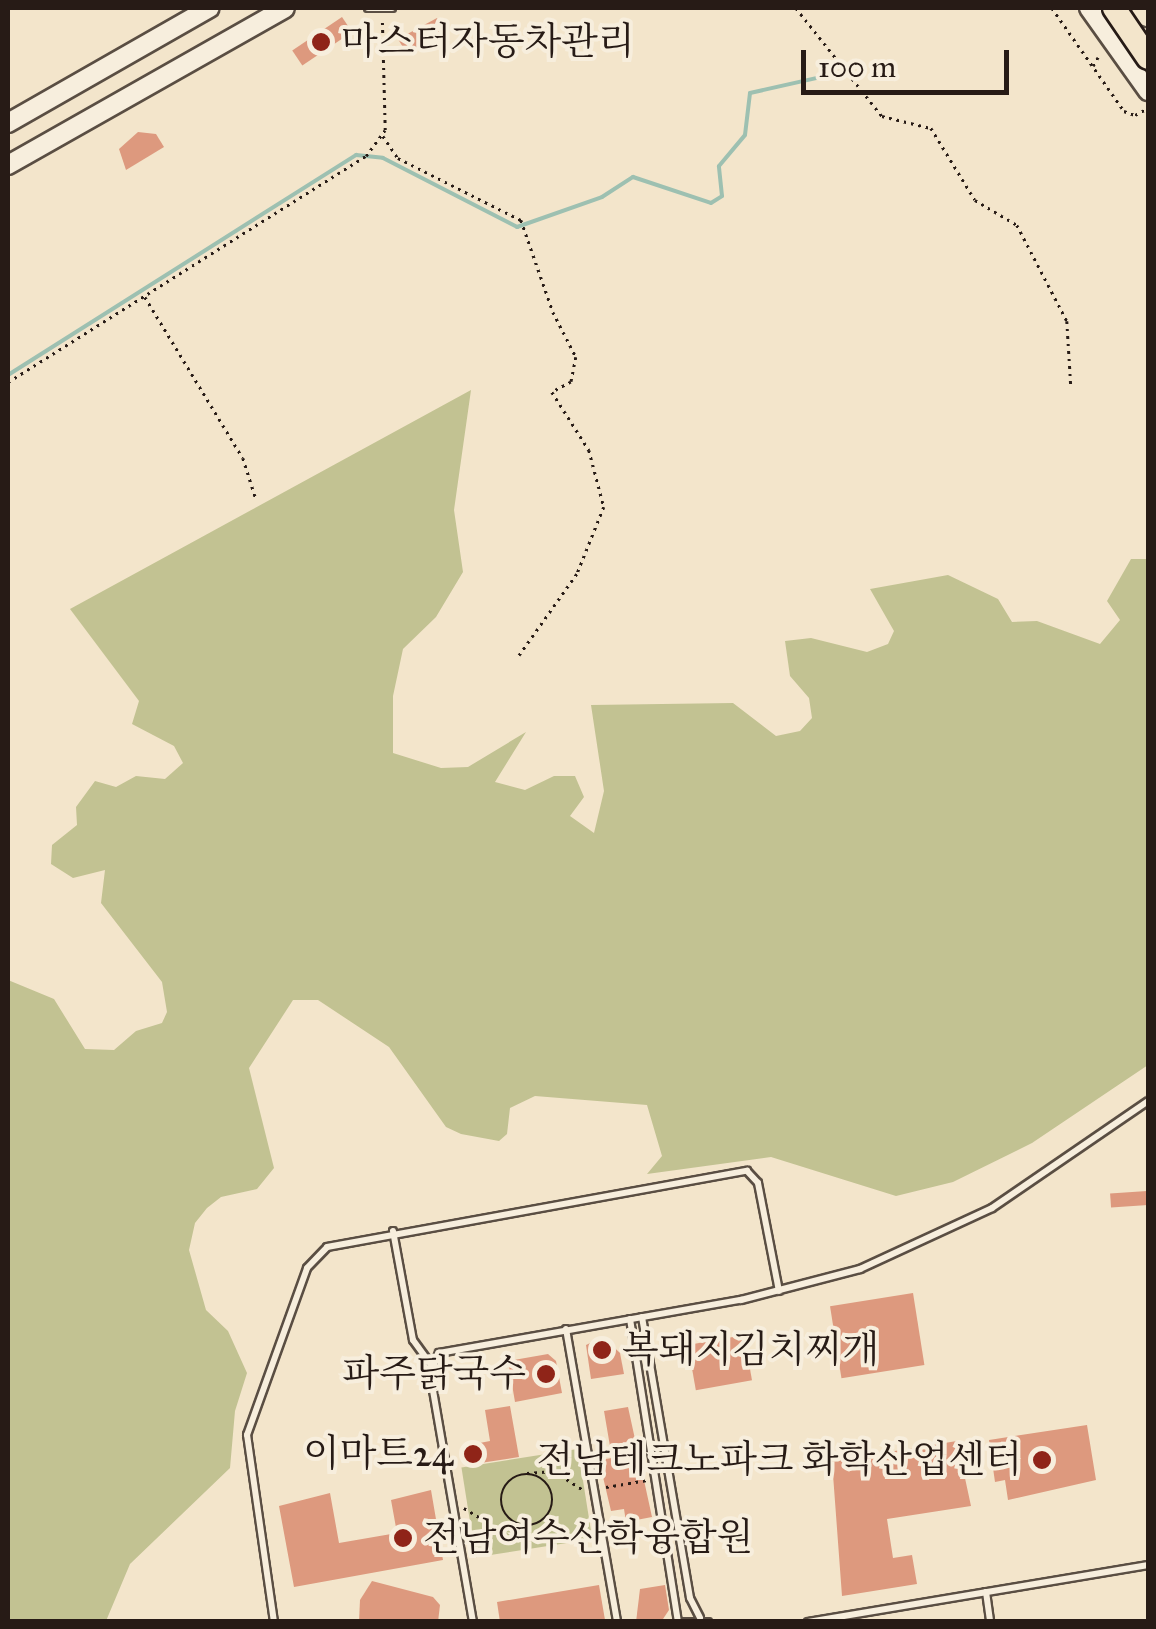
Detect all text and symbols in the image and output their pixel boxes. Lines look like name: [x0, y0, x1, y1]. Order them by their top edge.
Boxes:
place label: 마스터자동차관리: [341, 19, 635, 65]
scale bar: [806, 30, 1014, 92]
marker: 마스터자동차관리: [310, 31, 332, 53]
text: 100 m: [818, 49, 896, 85]
place label: 복돼지김치찌개: [622, 1327, 879, 1373]
marker: 복돼지김치찌개: [591, 1339, 613, 1361]
place label: 파주닭국수: [342, 1351, 526, 1397]
marker: 파주닭국수: [535, 1363, 557, 1385]
place label: 이마트24: [303, 1431, 453, 1477]
place label: 전남테크노파크 화학산업센터: [537, 1437, 1022, 1483]
marker: 이마트24: [462, 1443, 484, 1465]
marker: 전남테크노파크 화학산업센터: [1031, 1449, 1053, 1471]
place label: 전남여수산학융합원: [423, 1515, 753, 1561]
marker: 전남여수산학융합원: [392, 1527, 414, 1549]

